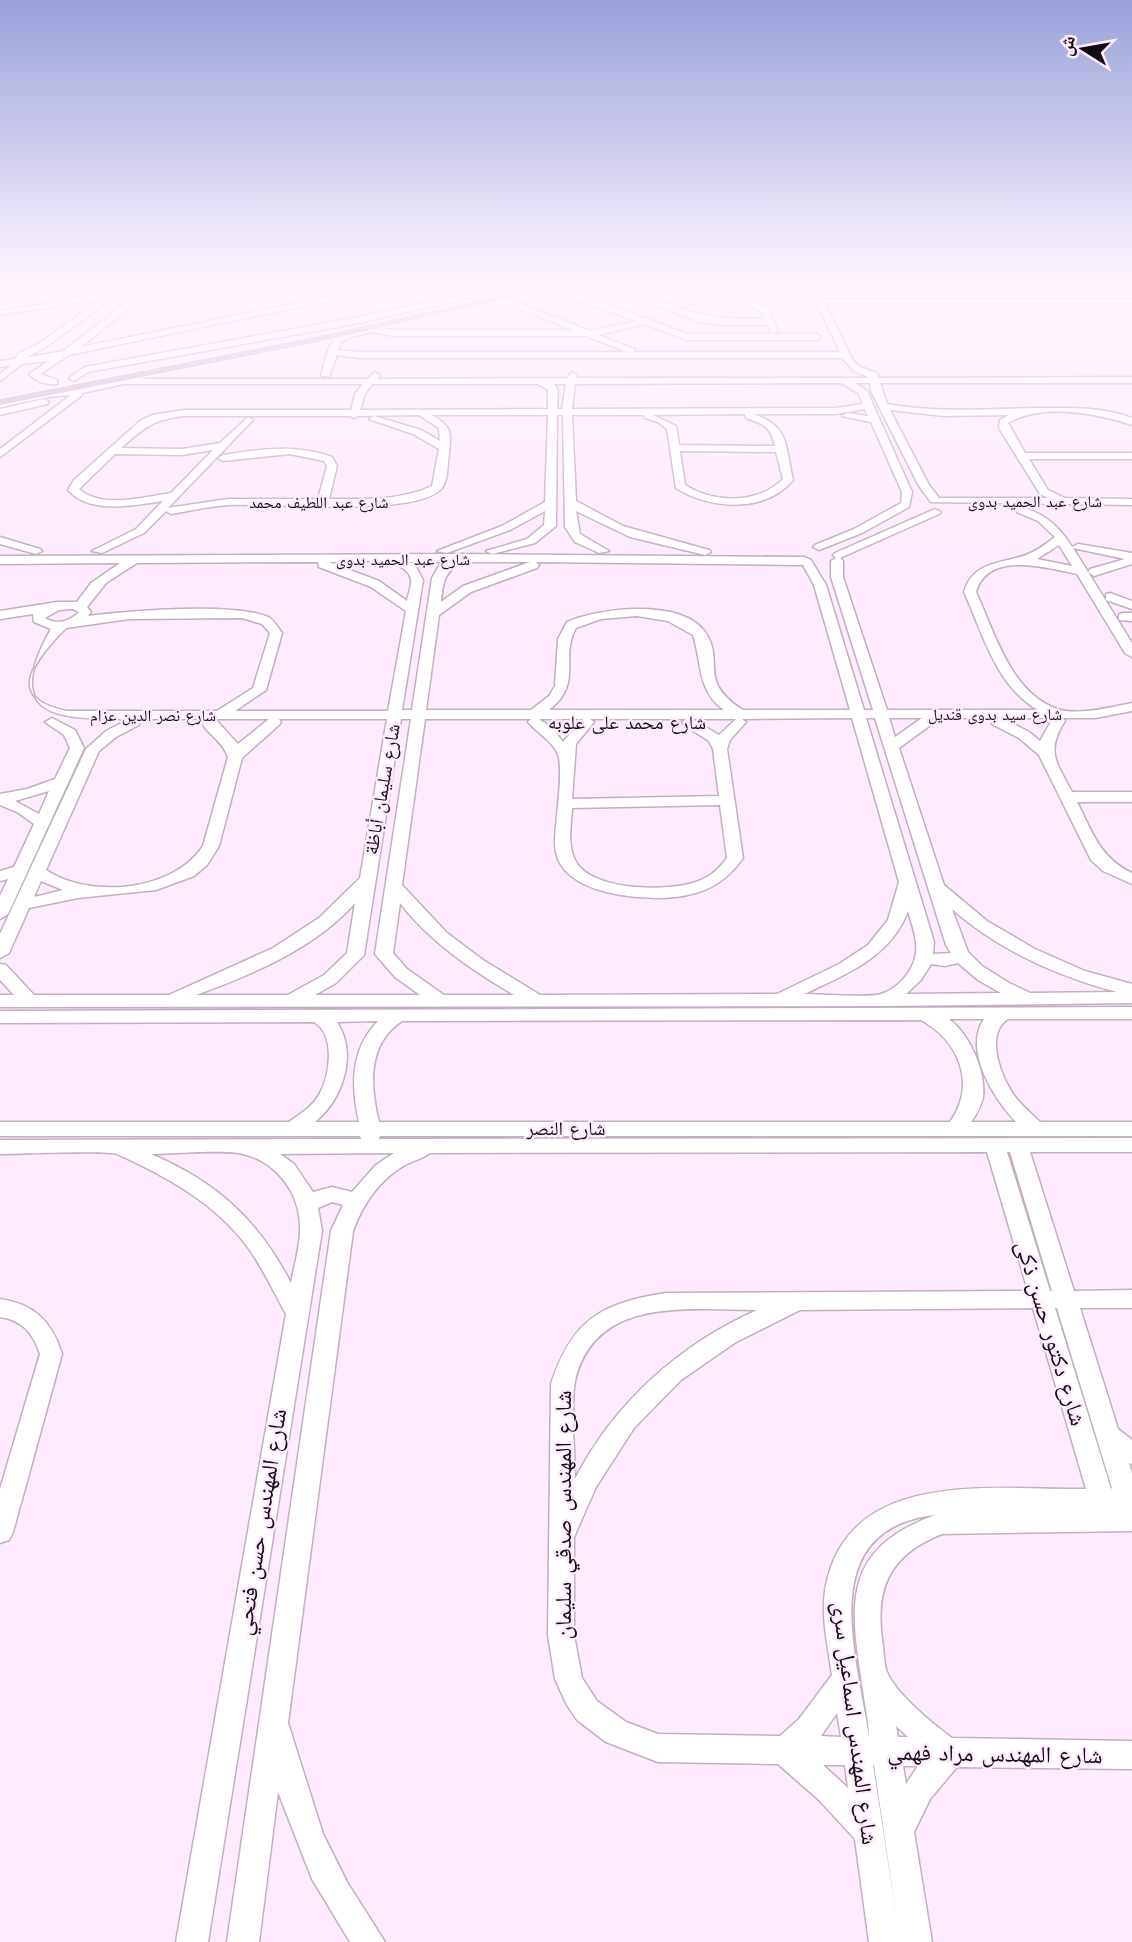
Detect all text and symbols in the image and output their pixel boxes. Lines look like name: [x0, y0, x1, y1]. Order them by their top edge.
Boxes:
north arrow: [1048, 14, 1118, 84]
text: ش: [1054, 34, 1080, 58]
street label: شارع عبد الحميد بدوى: [968, 492, 1102, 512]
street label: شارع عبد اللطيف محمد: [249, 493, 389, 513]
street label: شارع عبد الحميد بدوى: [336, 550, 470, 570]
street label: شارع سيد بدوى قنديل: [928, 705, 1062, 725]
street label: شارع نصر الدين عزام: [90, 706, 216, 726]
street label: شارع محمد على علوبه: [548, 711, 706, 734]
street label: شارع سليمان أباظة: [359, 722, 405, 856]
street label: شارع النصر: [525, 1117, 606, 1140]
street label: شارع دكتور حسن ذكى: [1009, 1237, 1092, 1429]
street label: شارع المهندس صدقي سليمان: [550, 1390, 581, 1640]
street label: شارع المهندس حسن فتحي: [230, 1407, 297, 1638]
street label: شارع المهندس اسماعيل سرى: [826, 1600, 883, 1846]
street label: شارع المهندس مراد فهمي: [887, 1739, 1103, 1774]

